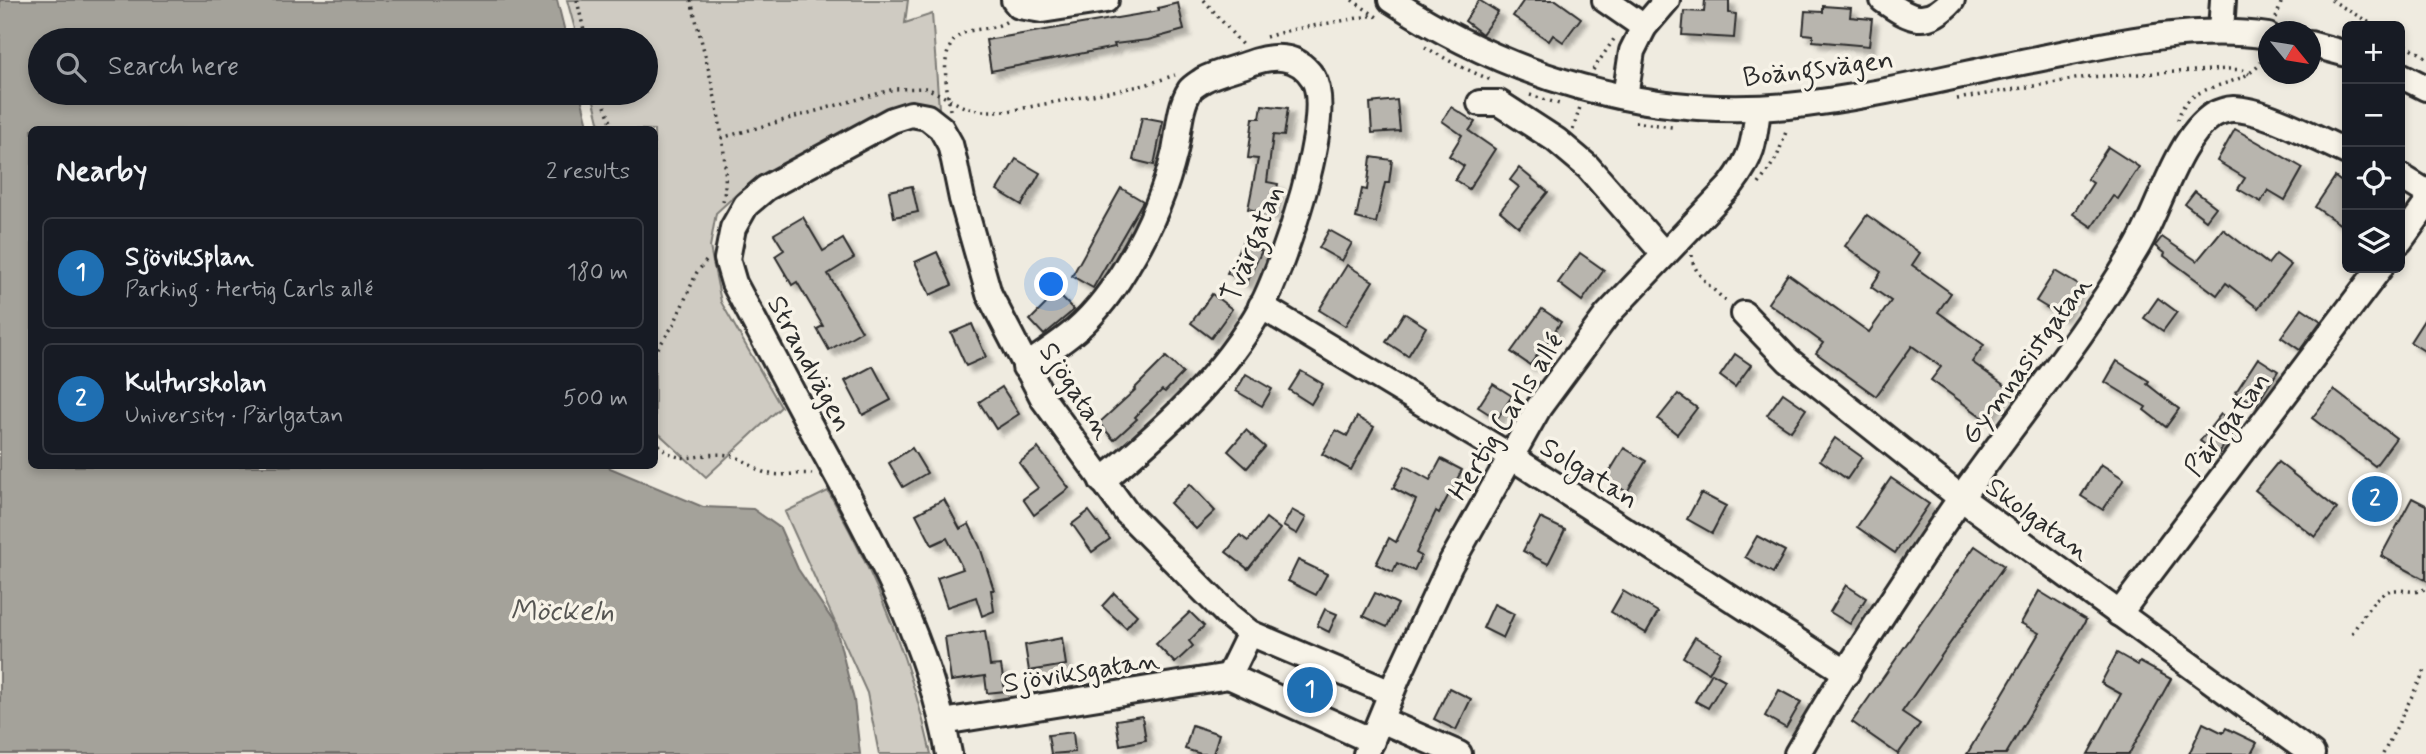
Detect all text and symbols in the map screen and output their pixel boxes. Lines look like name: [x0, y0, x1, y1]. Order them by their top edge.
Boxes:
north arrow: [2258, 21, 2321, 84]
map controls: [2342, 21, 2405, 273]
button: +: [2342, 21, 2405, 84]
search box: [28, 28, 658, 105]
street label: Boängsvägen: [1741, 42, 1896, 100]
icon: search: [52, 48, 90, 86]
text: Search here: [108, 50, 239, 84]
button: −: [2342, 84, 2405, 147]
button: locate: [2342, 147, 2405, 210]
text: Nearby: [56, 152, 147, 191]
text: 2 results: [546, 157, 630, 187]
street label: Tvärgatan: [1213, 180, 1296, 309]
button: layers: [2342, 210, 2405, 273]
text: Sjöviksplan: [125, 241, 254, 275]
text: 1: [76, 258, 86, 288]
text: 180 m: [567, 258, 628, 288]
your location: [1034, 267, 1068, 301]
street label: Gymnasistgatan: [1953, 268, 2101, 453]
text: Parking · Hertig Carls allé: [125, 275, 373, 305]
street label: Strandvägen: [757, 290, 860, 439]
street label: Hertig Carls allé: [1441, 326, 1573, 508]
street label: Sjögatan: [1030, 335, 1120, 447]
street label: Pärlgatan: [2176, 364, 2281, 486]
text: Kulturskolan: [125, 367, 267, 401]
text: 2: [75, 384, 87, 414]
text: 500 m: [563, 384, 628, 414]
text: University · Pärlgatan: [125, 401, 343, 431]
street label: Solgatan: [1531, 429, 1645, 521]
street label: Skolgatan: [1978, 469, 2098, 571]
pin: 2: [2352, 473, 2398, 525]
water label: Möckeln: [510, 592, 614, 631]
street label: Sjöviksgatan: [1001, 642, 1162, 703]
pin: 1: [1287, 664, 1333, 716]

